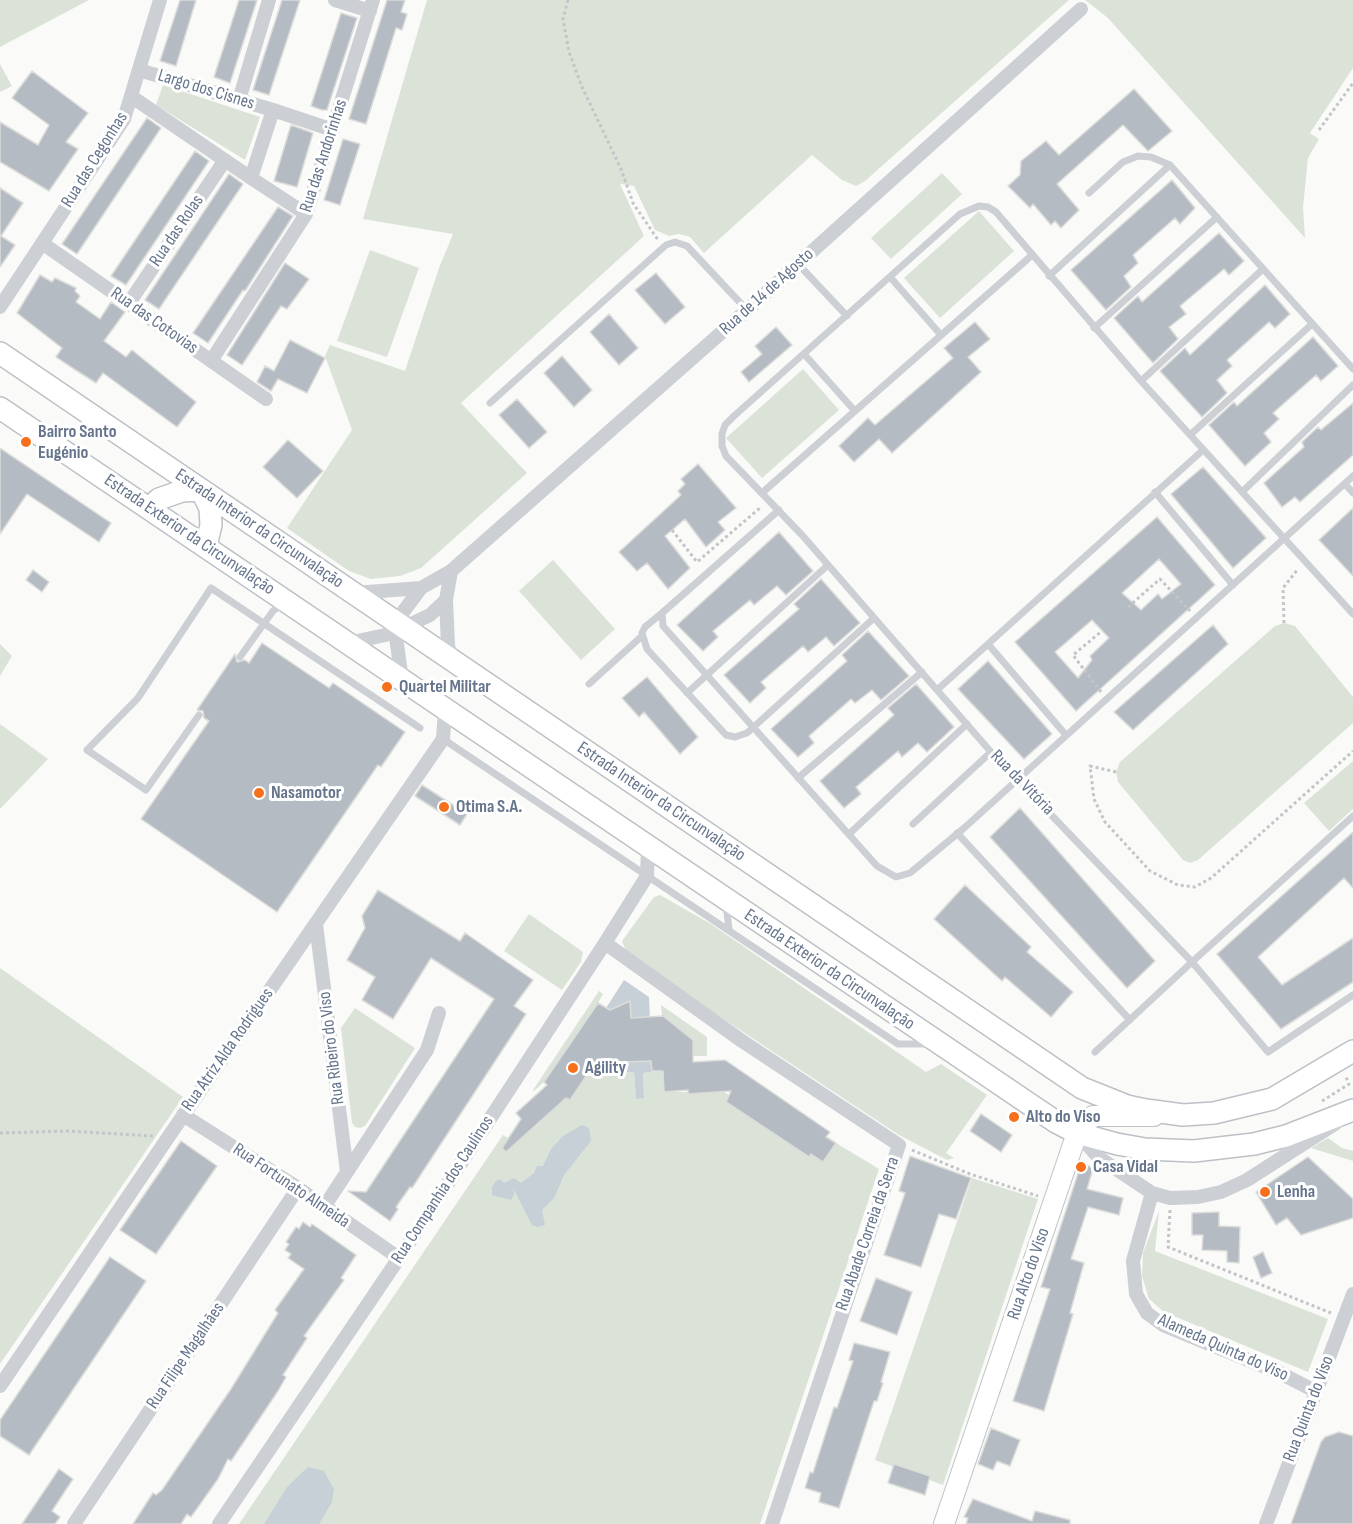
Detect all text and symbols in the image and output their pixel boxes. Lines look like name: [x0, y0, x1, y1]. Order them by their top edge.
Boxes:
street label: Largo dos Cisnes: [155, 65, 257, 115]
street label: Rua das Andorinhas: [296, 97, 352, 215]
street label: Rua das Cegonhas: [57, 108, 133, 212]
street label: Rua das Rolas: [145, 191, 209, 271]
street label: Rua de 14 de Agosto: [715, 244, 819, 340]
street label: Rua das Cotovias: [106, 283, 202, 359]
place label: Bairro Santo Eugénio: [38, 421, 117, 464]
marker: Bairro Santo Eugénio: [19, 435, 33, 449]
street label: Estrada Interior da Circunvalação: [171, 465, 347, 593]
street label: Estrada Exterior da Circunvalação: [100, 470, 278, 600]
place label: Quartel Militar: [399, 676, 491, 698]
marker: Quartel Militar: [380, 680, 394, 694]
street label: Estrada Interior da Circunvalação: [573, 738, 749, 866]
street label: Rua da Vitória: [986, 746, 1058, 820]
place label: Nasamotor: [271, 782, 341, 804]
marker: Nasamotor: [252, 786, 266, 800]
place label: Otima S.A.: [456, 796, 522, 818]
marker: Otima S.A.: [437, 800, 451, 814]
street label: Estrada Exterior da Circunvalação: [740, 905, 918, 1035]
street label: Rua Atriz Alda Rodrigues: [177, 984, 279, 1116]
street label: Rua Ribeiro do Viso: [314, 990, 350, 1106]
place label: Agility: [585, 1057, 626, 1079]
marker: Agility: [566, 1061, 580, 1075]
place label: Alto do Viso: [1026, 1106, 1101, 1128]
marker: Alto do Viso: [1007, 1110, 1021, 1124]
street label: Rua Companhia dos Caulinos: [387, 1112, 499, 1268]
street label: Rua Fortunato Almeida: [228, 1139, 354, 1233]
street label: Rua Abade Correia da Serra: [832, 1154, 904, 1314]
place label: Casa Vidal: [1093, 1156, 1158, 1178]
marker: Casa Vidal: [1074, 1160, 1088, 1174]
place label: Lenha: [1277, 1181, 1315, 1203]
marker: Lenha: [1258, 1185, 1272, 1199]
street label: Rua Alto do Viso: [1003, 1225, 1055, 1323]
street label: Rua Filipe Magalhães: [142, 1299, 230, 1413]
street label: Alameda Quinta do Viso: [1155, 1310, 1291, 1386]
street label: Rua Quinta do Viso: [1279, 1353, 1339, 1465]

